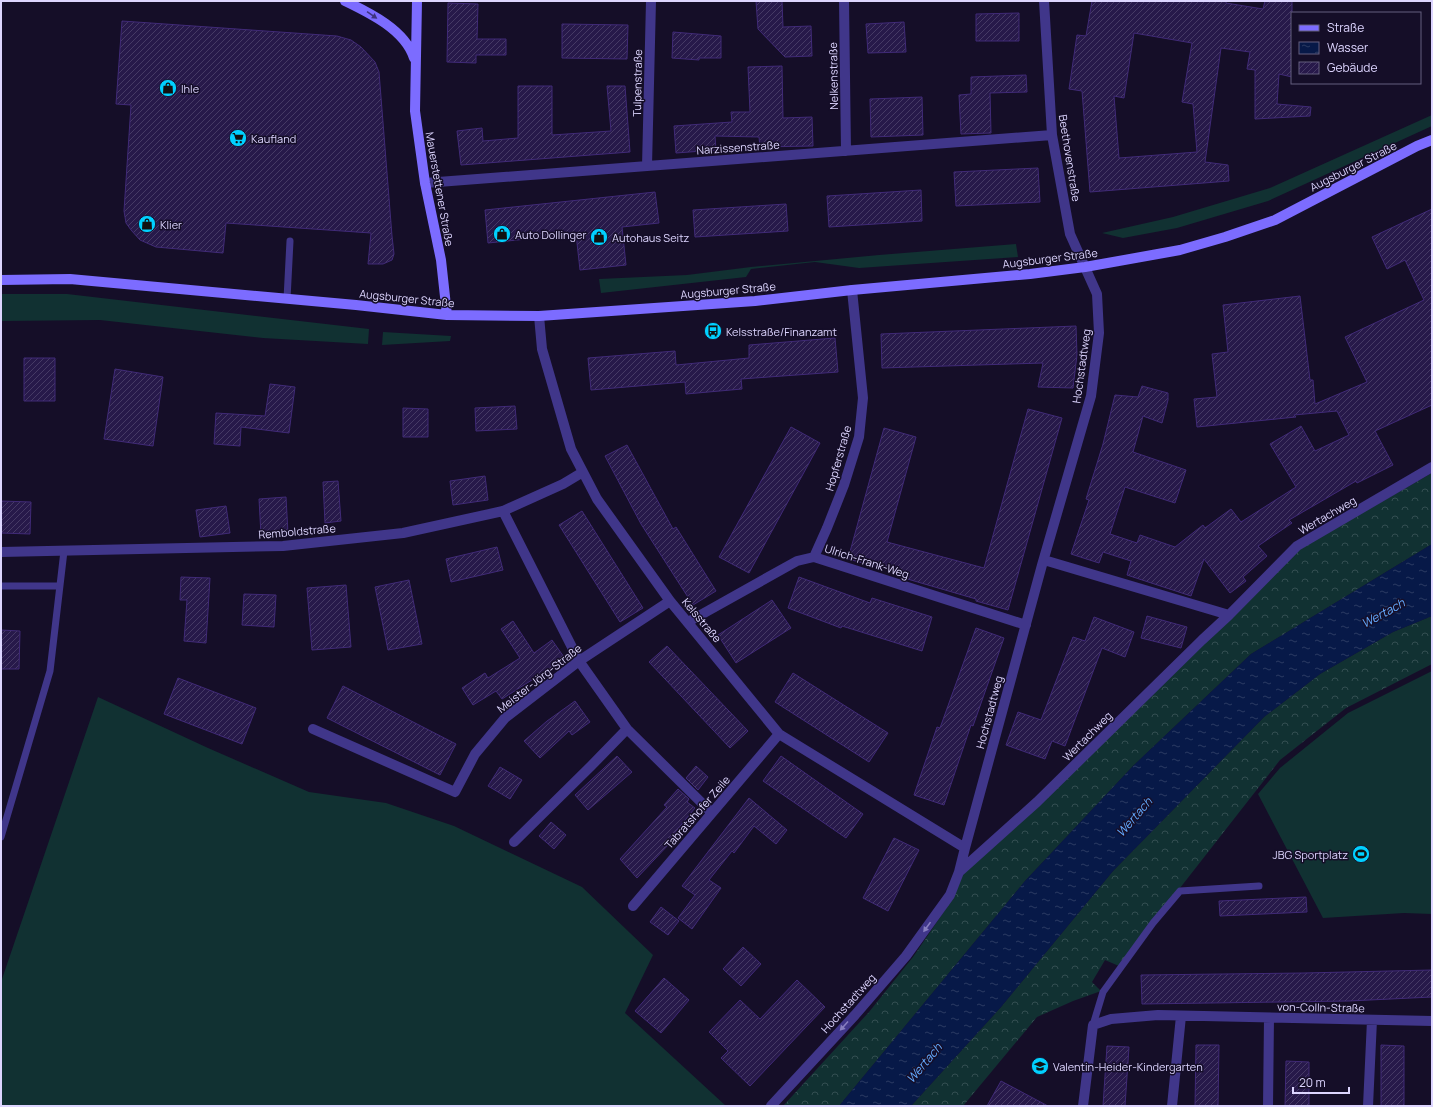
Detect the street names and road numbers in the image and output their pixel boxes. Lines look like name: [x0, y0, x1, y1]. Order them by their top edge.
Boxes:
street label: Nelkenstraße: [825, 41, 841, 110]
street label: Tulpenstraße: [629, 49, 645, 117]
street label: Beethovenstraße: [1056, 113, 1084, 203]
street label: Mauerstettener Straße: [423, 131, 458, 248]
street label: Narzissenstraße: [696, 137, 781, 157]
street label: Augsburger Straße: [1307, 137, 1400, 194]
street label: Augsburger Straße: [1002, 245, 1099, 271]
street label: Augsburger Straße: [680, 278, 777, 302]
street label: Augsburger Straße: [359, 286, 456, 311]
street label: Hochstadtweg: [1068, 328, 1094, 404]
street label: Hopferstraße: [821, 423, 855, 492]
street label: Wertachweg: [1295, 492, 1359, 538]
street label: Remboldstraße: [258, 520, 337, 542]
street label: Ulrich-Frank-Weg: [823, 540, 911, 582]
street label: Kelsstraße: [679, 595, 725, 646]
street label: Meister-Jörg-Straße: [494, 640, 585, 716]
street label: Hochstadtweg: [972, 674, 1006, 750]
street label: Wertachweg: [1059, 708, 1115, 764]
street label: Tabratshofer Zeile: [661, 772, 733, 852]
street label: Hochstadtweg: [817, 970, 879, 1036]
street label: von-Colln-Straße: [1277, 999, 1366, 1015]

